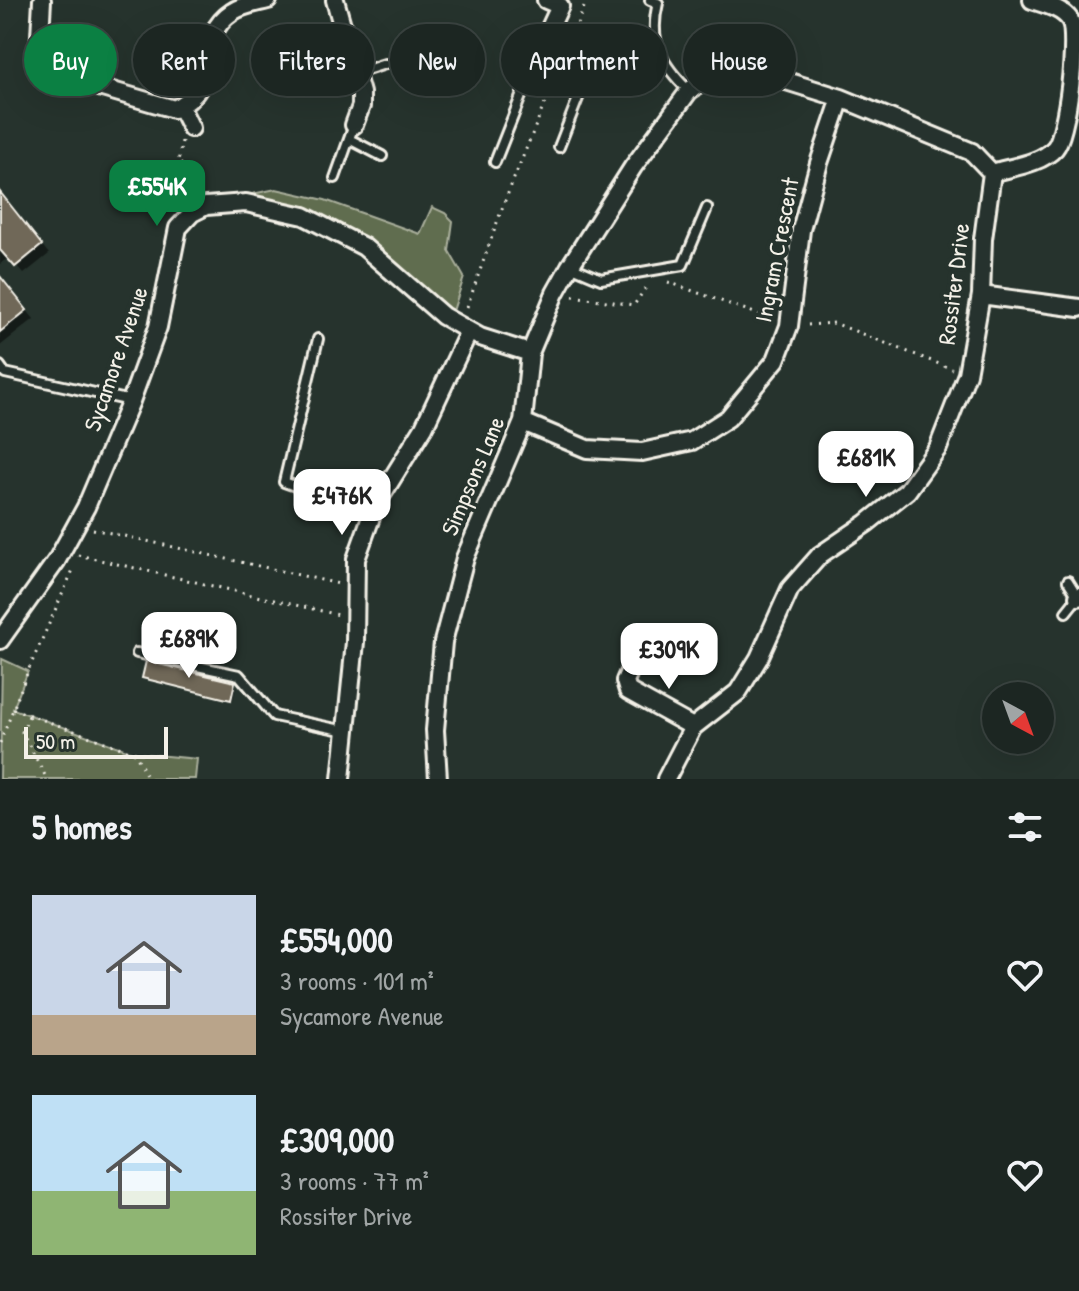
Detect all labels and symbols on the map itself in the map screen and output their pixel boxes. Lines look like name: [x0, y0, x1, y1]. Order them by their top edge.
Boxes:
pin: £554K: [101, 160, 213, 228]
street label: Ingram Crescent: [746, 174, 806, 325]
street label: Rossiter Drive: [930, 221, 976, 346]
street label: Sycamore Avenue: [75, 282, 155, 435]
street label: Simpsons Lane: [433, 411, 512, 540]
pin: £681K: [810, 431, 922, 499]
pin: £476K: [286, 469, 398, 537]
pin: £689K: [133, 612, 245, 680]
pin: £309K: [613, 623, 725, 691]
north arrow: [982, 682, 1054, 754]
scale bar: [24, 723, 168, 759]

